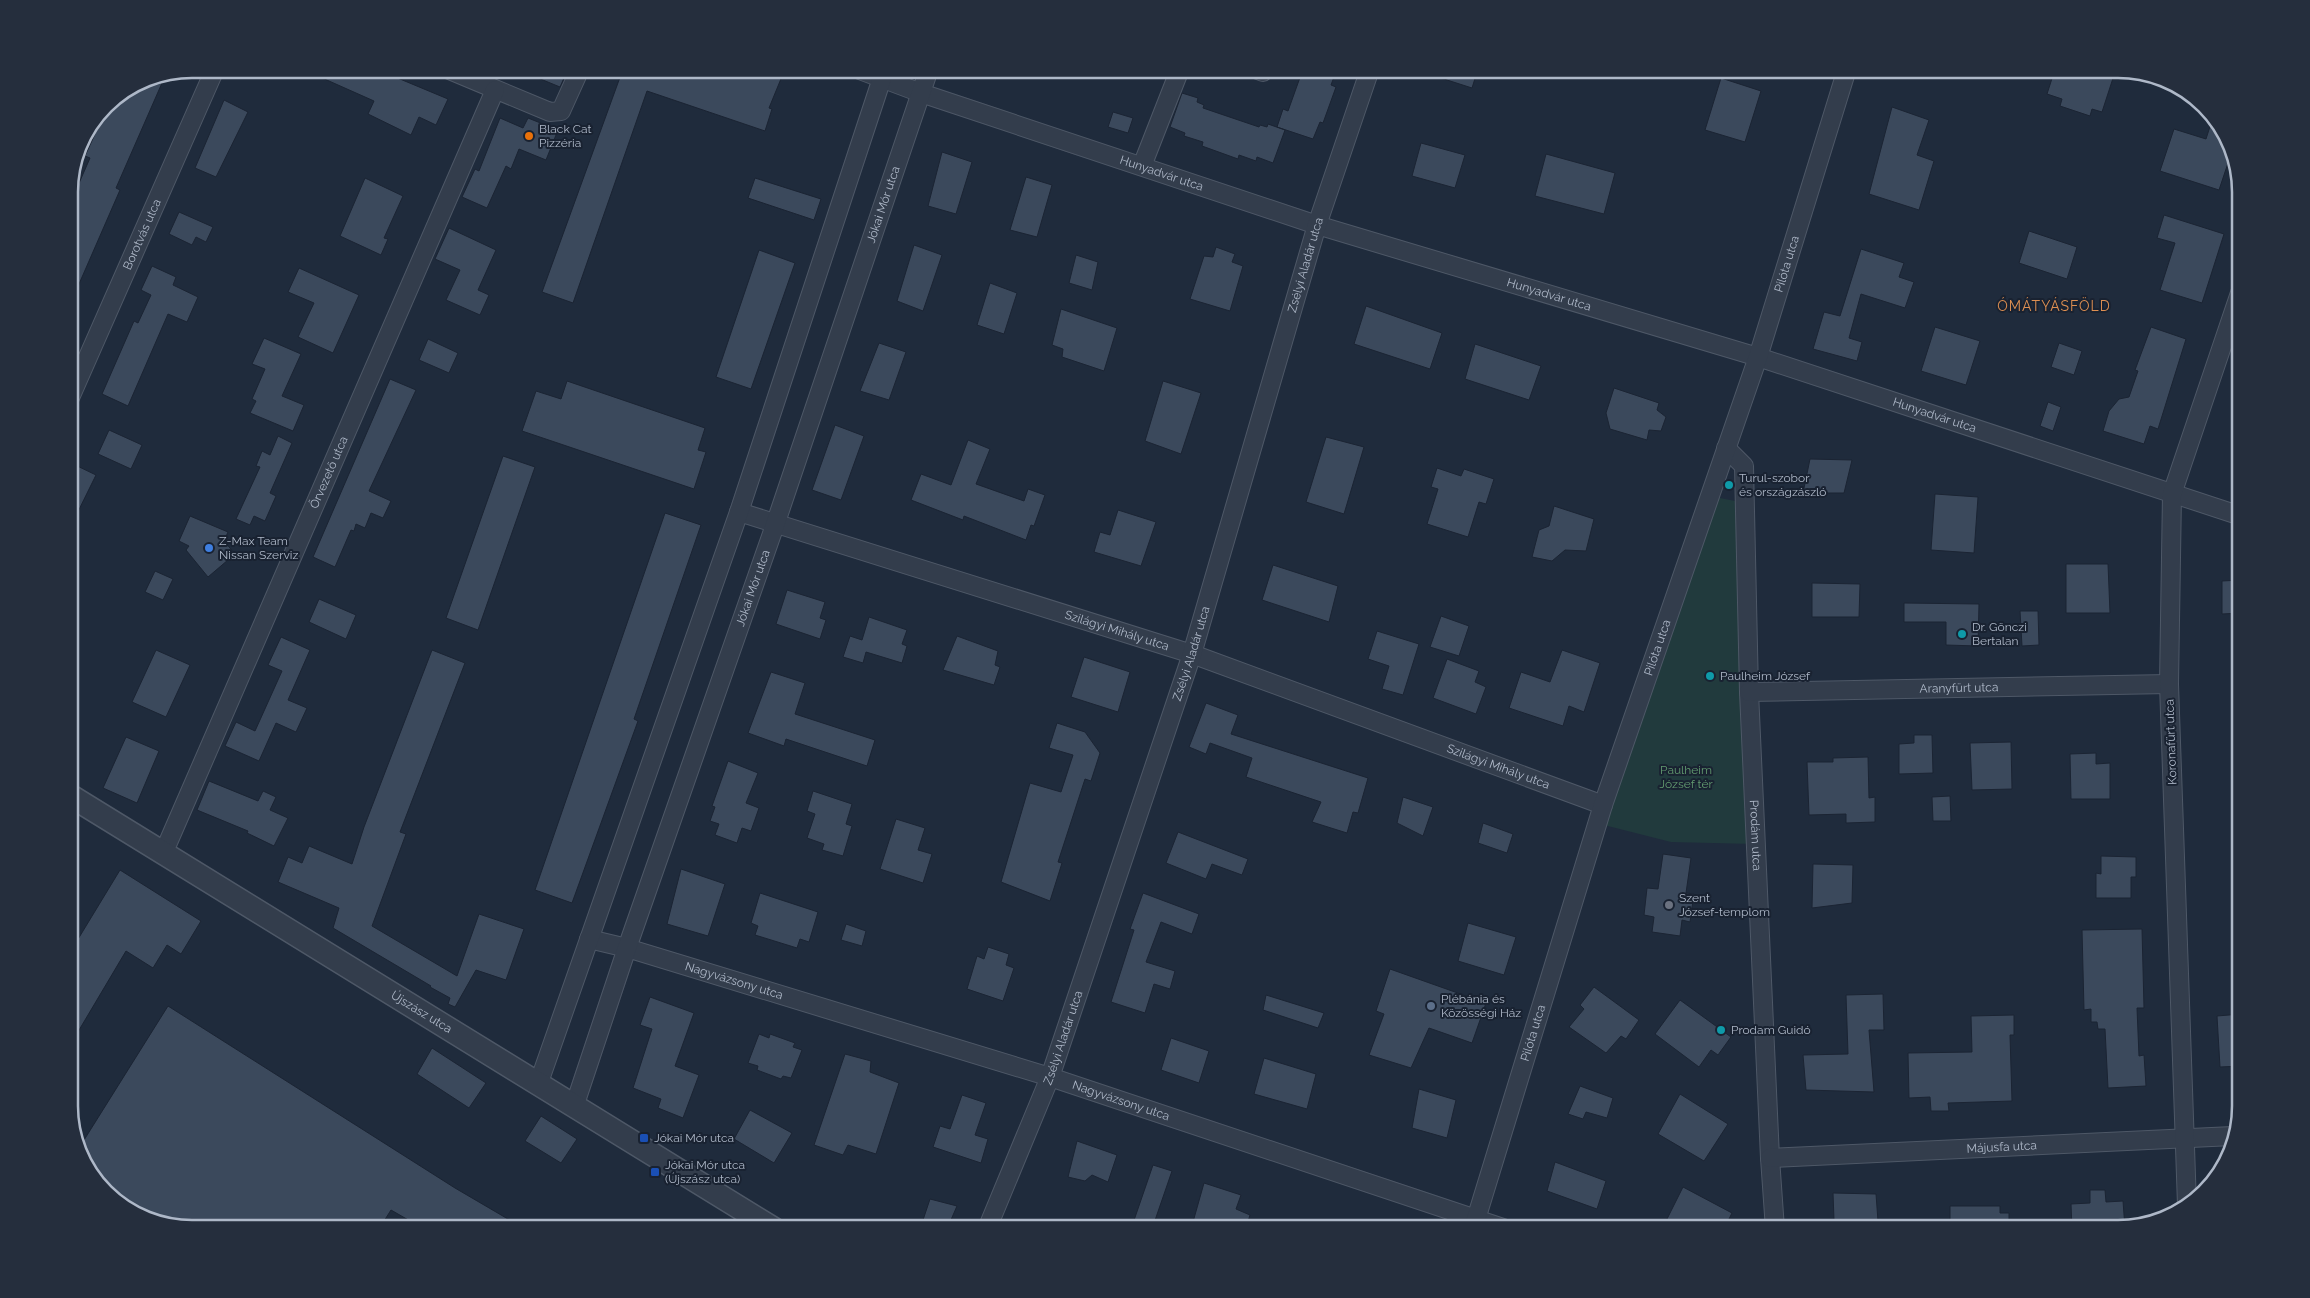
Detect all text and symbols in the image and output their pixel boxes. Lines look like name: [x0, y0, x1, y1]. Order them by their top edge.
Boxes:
place label: Black Cat Pizzéria: [539, 122, 592, 150]
marker: Black Cat Pizzéria: [523, 130, 535, 142]
street label: Hunyadvár utca: [1118, 153, 1205, 194]
street label: Jókai Mór utca: [864, 164, 903, 245]
street label: Borotvás utca: [120, 197, 164, 272]
street label: Zsélyi Aladár utca: [1285, 215, 1326, 314]
street label: Pilóta utca: [1771, 234, 1802, 294]
street label: Hunyadvár utca: [1505, 275, 1593, 314]
district label: ÓMÁTYÁSFÖLD: [1997, 296, 2111, 314]
street label: Hunyadvár utca: [1891, 395, 1978, 435]
street label: Őrvezető utca: [307, 434, 351, 511]
place label: Turul-szobor és országzászló: [1739, 471, 1826, 499]
marker: Turul-szobor és országzászló: [1723, 479, 1735, 491]
place label: Z-Max Team Nissan Szerviz: [219, 534, 298, 562]
marker: Z-Max Team Nissan Szerviz: [203, 542, 215, 554]
street label: Jókai Mór utca: [733, 548, 773, 628]
street label: Zsélyi Aladár utca: [1170, 605, 1213, 703]
street label: Szilágyi Mihály utca: [1063, 608, 1171, 653]
street label: Pilóta utca: [1641, 618, 1674, 677]
place label: Dr. Gönczi Bertalan: [1972, 620, 2027, 648]
marker: Dr. Gönczi Bertalan: [1956, 628, 1968, 640]
place label: Paulheim József: [1720, 669, 1811, 683]
marker: Paulheim József: [1704, 670, 1716, 682]
street label: Aranyfürt utca: [1919, 680, 1999, 696]
street label: Koronafürt utca: [2163, 699, 2179, 785]
street label: Szilágyi Mihály utca: [1445, 741, 1552, 792]
park label: Paulheim József tér: [1659, 763, 1713, 791]
street label: Prodám utca: [1747, 800, 1764, 871]
place label: Szent József-templom: [1679, 891, 1770, 919]
marker: Szent József-templom: [1663, 899, 1675, 911]
street label: Nagyvázsony utca: [683, 959, 785, 1002]
street label: Újszász utca: [389, 988, 455, 1036]
street label: Zsélyi Aladár utca: [1041, 989, 1086, 1087]
place label: Plébánia és Közösségi Ház: [1441, 992, 1521, 1020]
marker: Plébánia és Közösségi Ház: [1425, 1000, 1437, 1012]
street label: Pilóta utca: [1518, 1003, 1548, 1063]
place label: Prodam Guidó: [1731, 1023, 1811, 1037]
marker: Prodam Guidó: [1715, 1024, 1727, 1036]
street label: Nagyvázsony utca: [1070, 1078, 1171, 1123]
place label: Jókai Mór utca: [654, 1131, 734, 1145]
marker: Jókai Mór utca: [638, 1132, 650, 1144]
street label: Májusfa utca: [1966, 1138, 2037, 1156]
place label: Jókai Mór utca (Újszász utca): [665, 1158, 745, 1186]
marker: Jókai Mór utca (Újszász utca): [649, 1166, 661, 1178]

